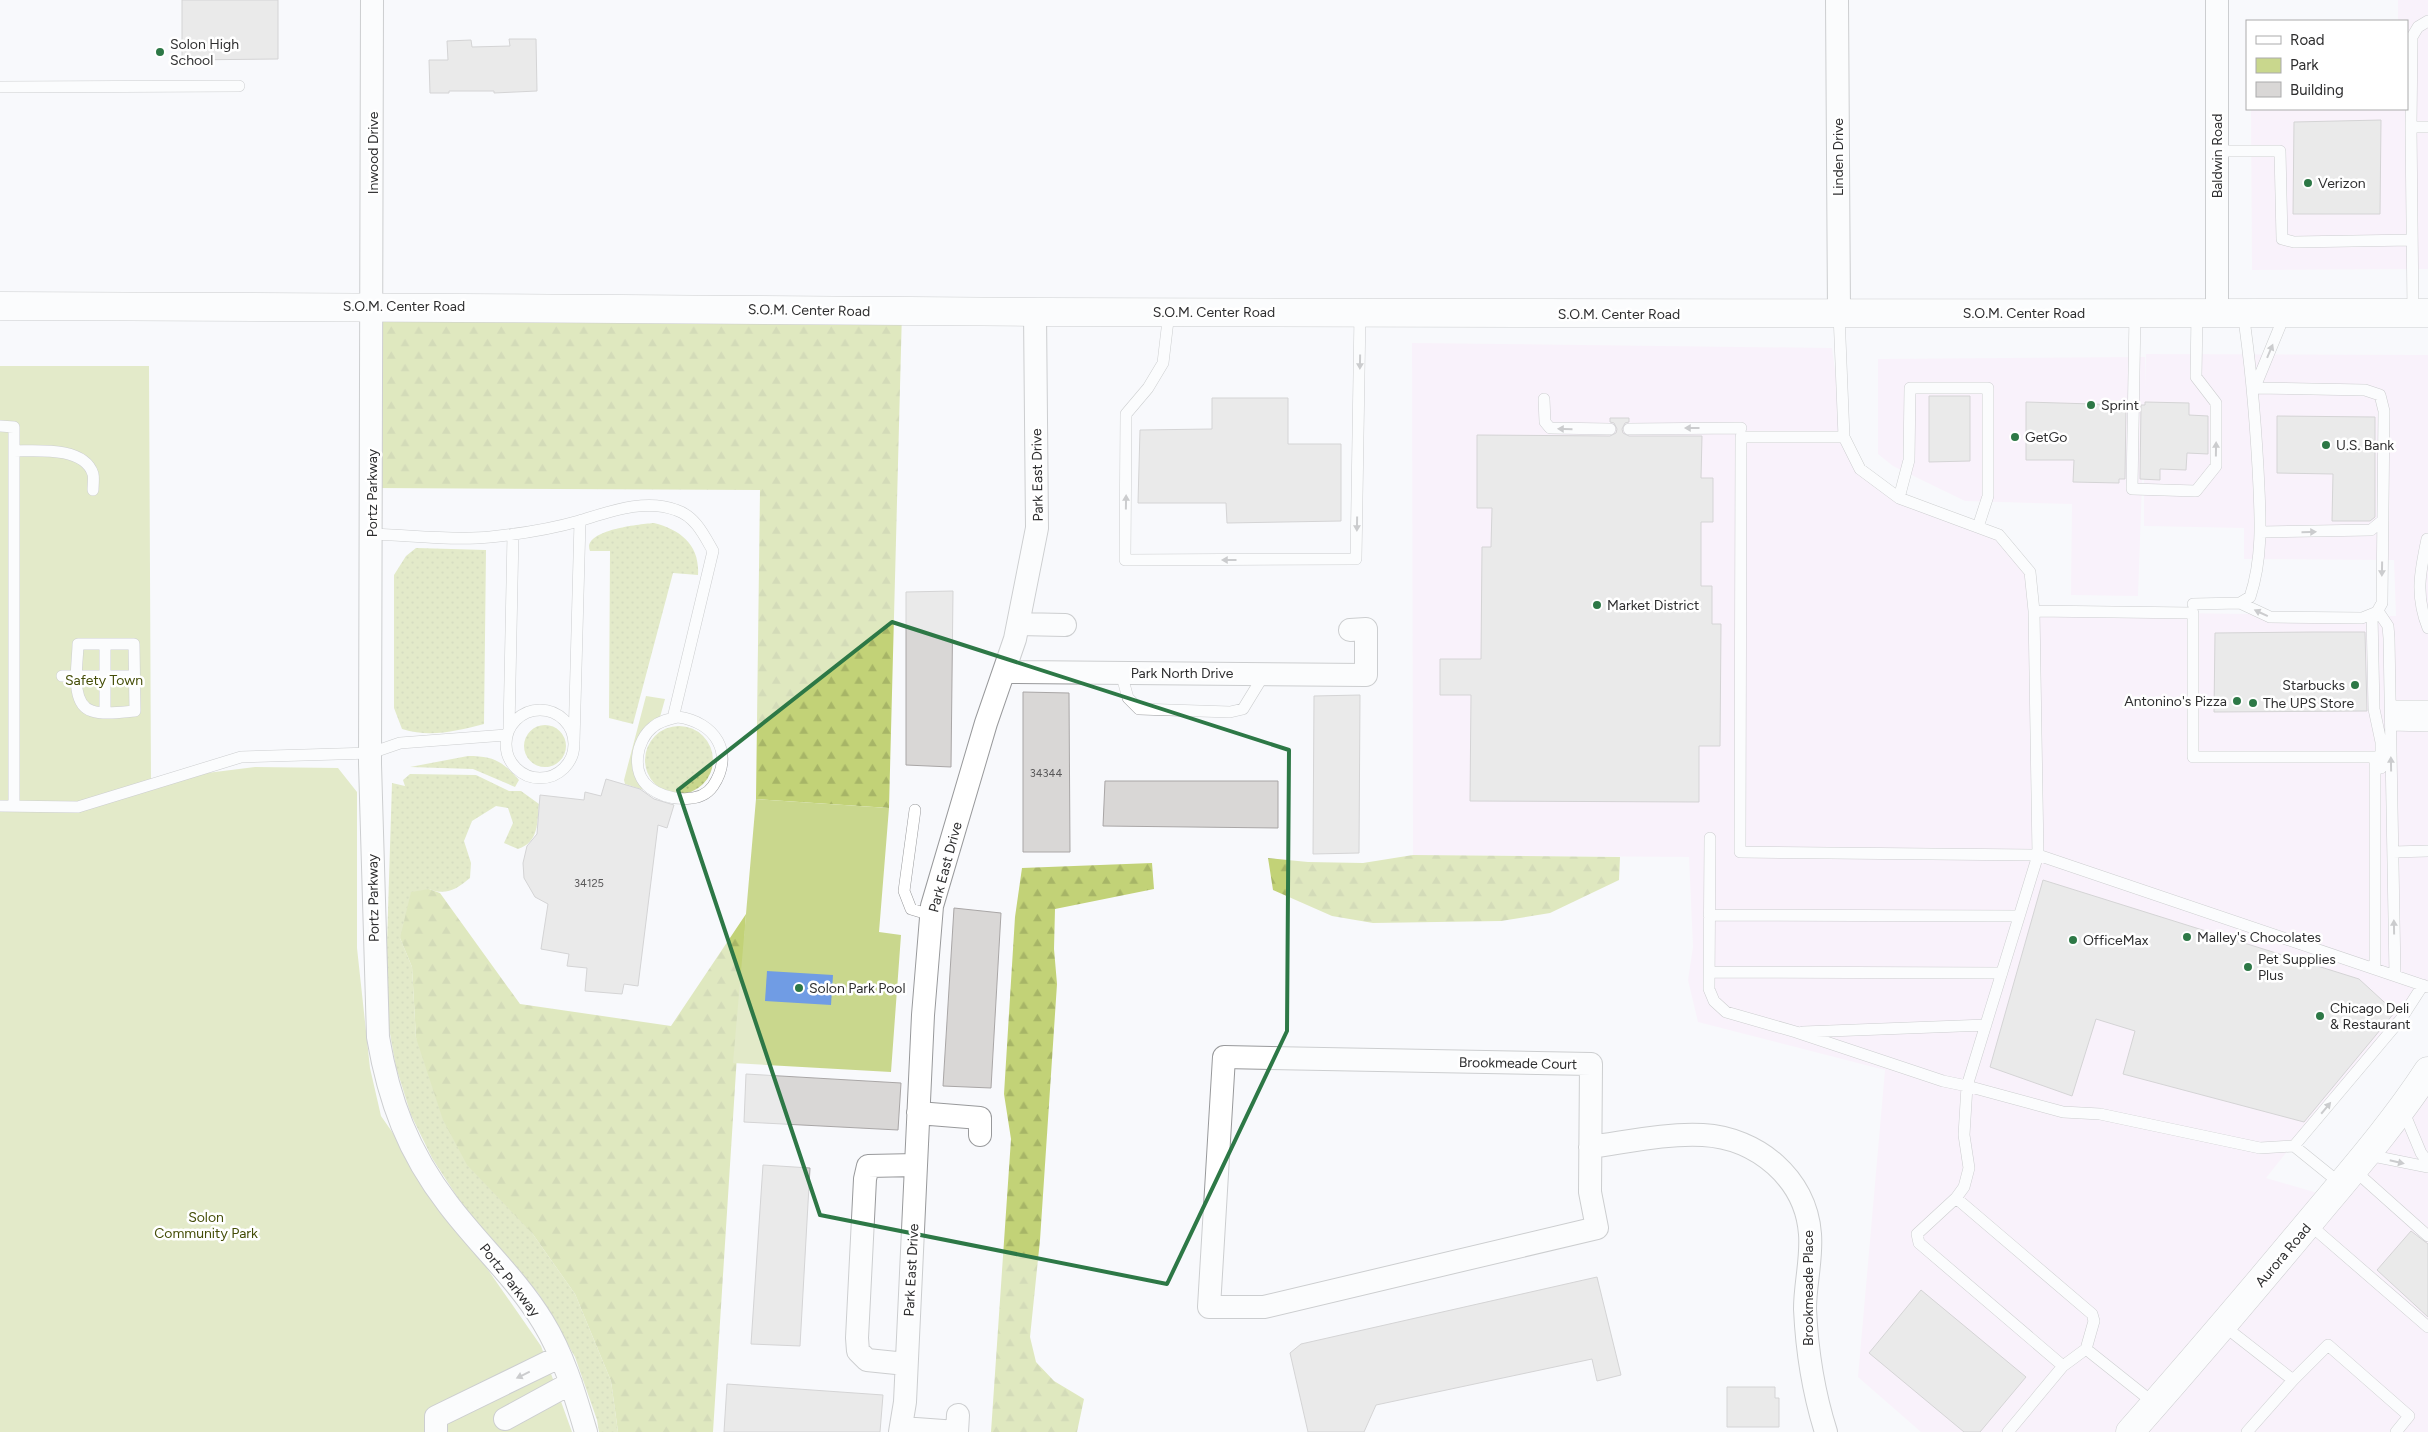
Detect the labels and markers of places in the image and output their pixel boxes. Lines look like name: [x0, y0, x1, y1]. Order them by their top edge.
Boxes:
place label: Solon High School: [170, 36, 239, 69]
marker: Solon High School: [154, 46, 166, 58]
place label: Verizon: [2318, 175, 2366, 192]
marker: Verizon: [2302, 177, 2314, 189]
place label: Sprint: [2101, 397, 2139, 414]
marker: Sprint: [2085, 399, 2097, 411]
place label: GetGo: [2025, 429, 2067, 446]
marker: GetGo: [2009, 431, 2021, 443]
place label: U.S. Bank: [2336, 437, 2394, 454]
marker: U.S. Bank: [2320, 439, 2332, 451]
place label: Market District: [1607, 597, 1699, 614]
marker: Market District: [1591, 599, 1603, 611]
place label: Starbucks: [2282, 677, 2345, 694]
marker: Starbucks: [2349, 679, 2361, 691]
place label: Antonino's Pizza: [2124, 693, 2227, 710]
marker: Antonino's Pizza: [2231, 695, 2243, 707]
place label: The UPS Store: [2263, 695, 2354, 712]
marker: The UPS Store: [2247, 697, 2259, 709]
place label: Malley's Chocolates: [2197, 929, 2321, 946]
marker: Malley's Chocolates: [2181, 931, 2193, 943]
place label: OfficeMax: [2083, 932, 2149, 949]
marker: OfficeMax: [2067, 934, 2079, 946]
place label: Pet Supplies Plus: [2258, 951, 2336, 984]
marker: Pet Supplies Plus: [2242, 961, 2254, 973]
place label: Solon Park Pool: [809, 980, 906, 997]
marker: Solon Park Pool: [793, 982, 805, 994]
place label: Chicago Deli & Restaurant: [2330, 1000, 2411, 1033]
marker: Chicago Deli & Restaurant: [2314, 1010, 2326, 1022]

